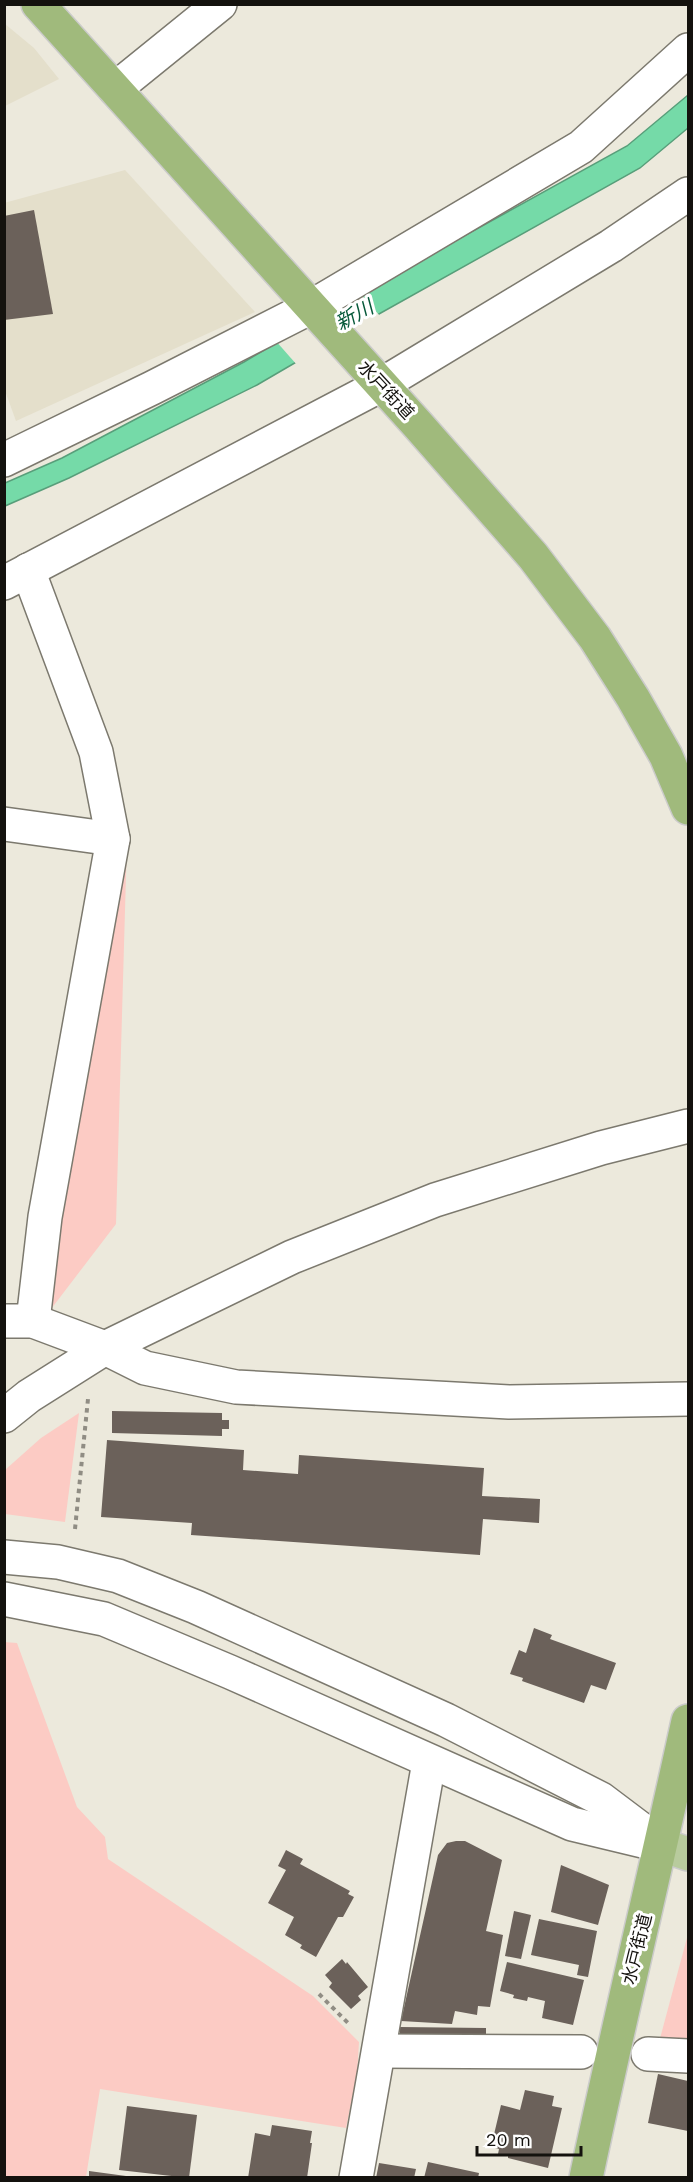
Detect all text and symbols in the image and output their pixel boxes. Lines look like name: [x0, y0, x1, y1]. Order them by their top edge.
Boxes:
water label: 新川: [331, 294, 379, 335]
street label: 水戸街道: [354, 356, 419, 423]
street label: 水戸街道: [618, 1911, 655, 1986]
scale bar: [477, 2119, 580, 2157]
text: 20 m: [486, 2129, 531, 2150]

